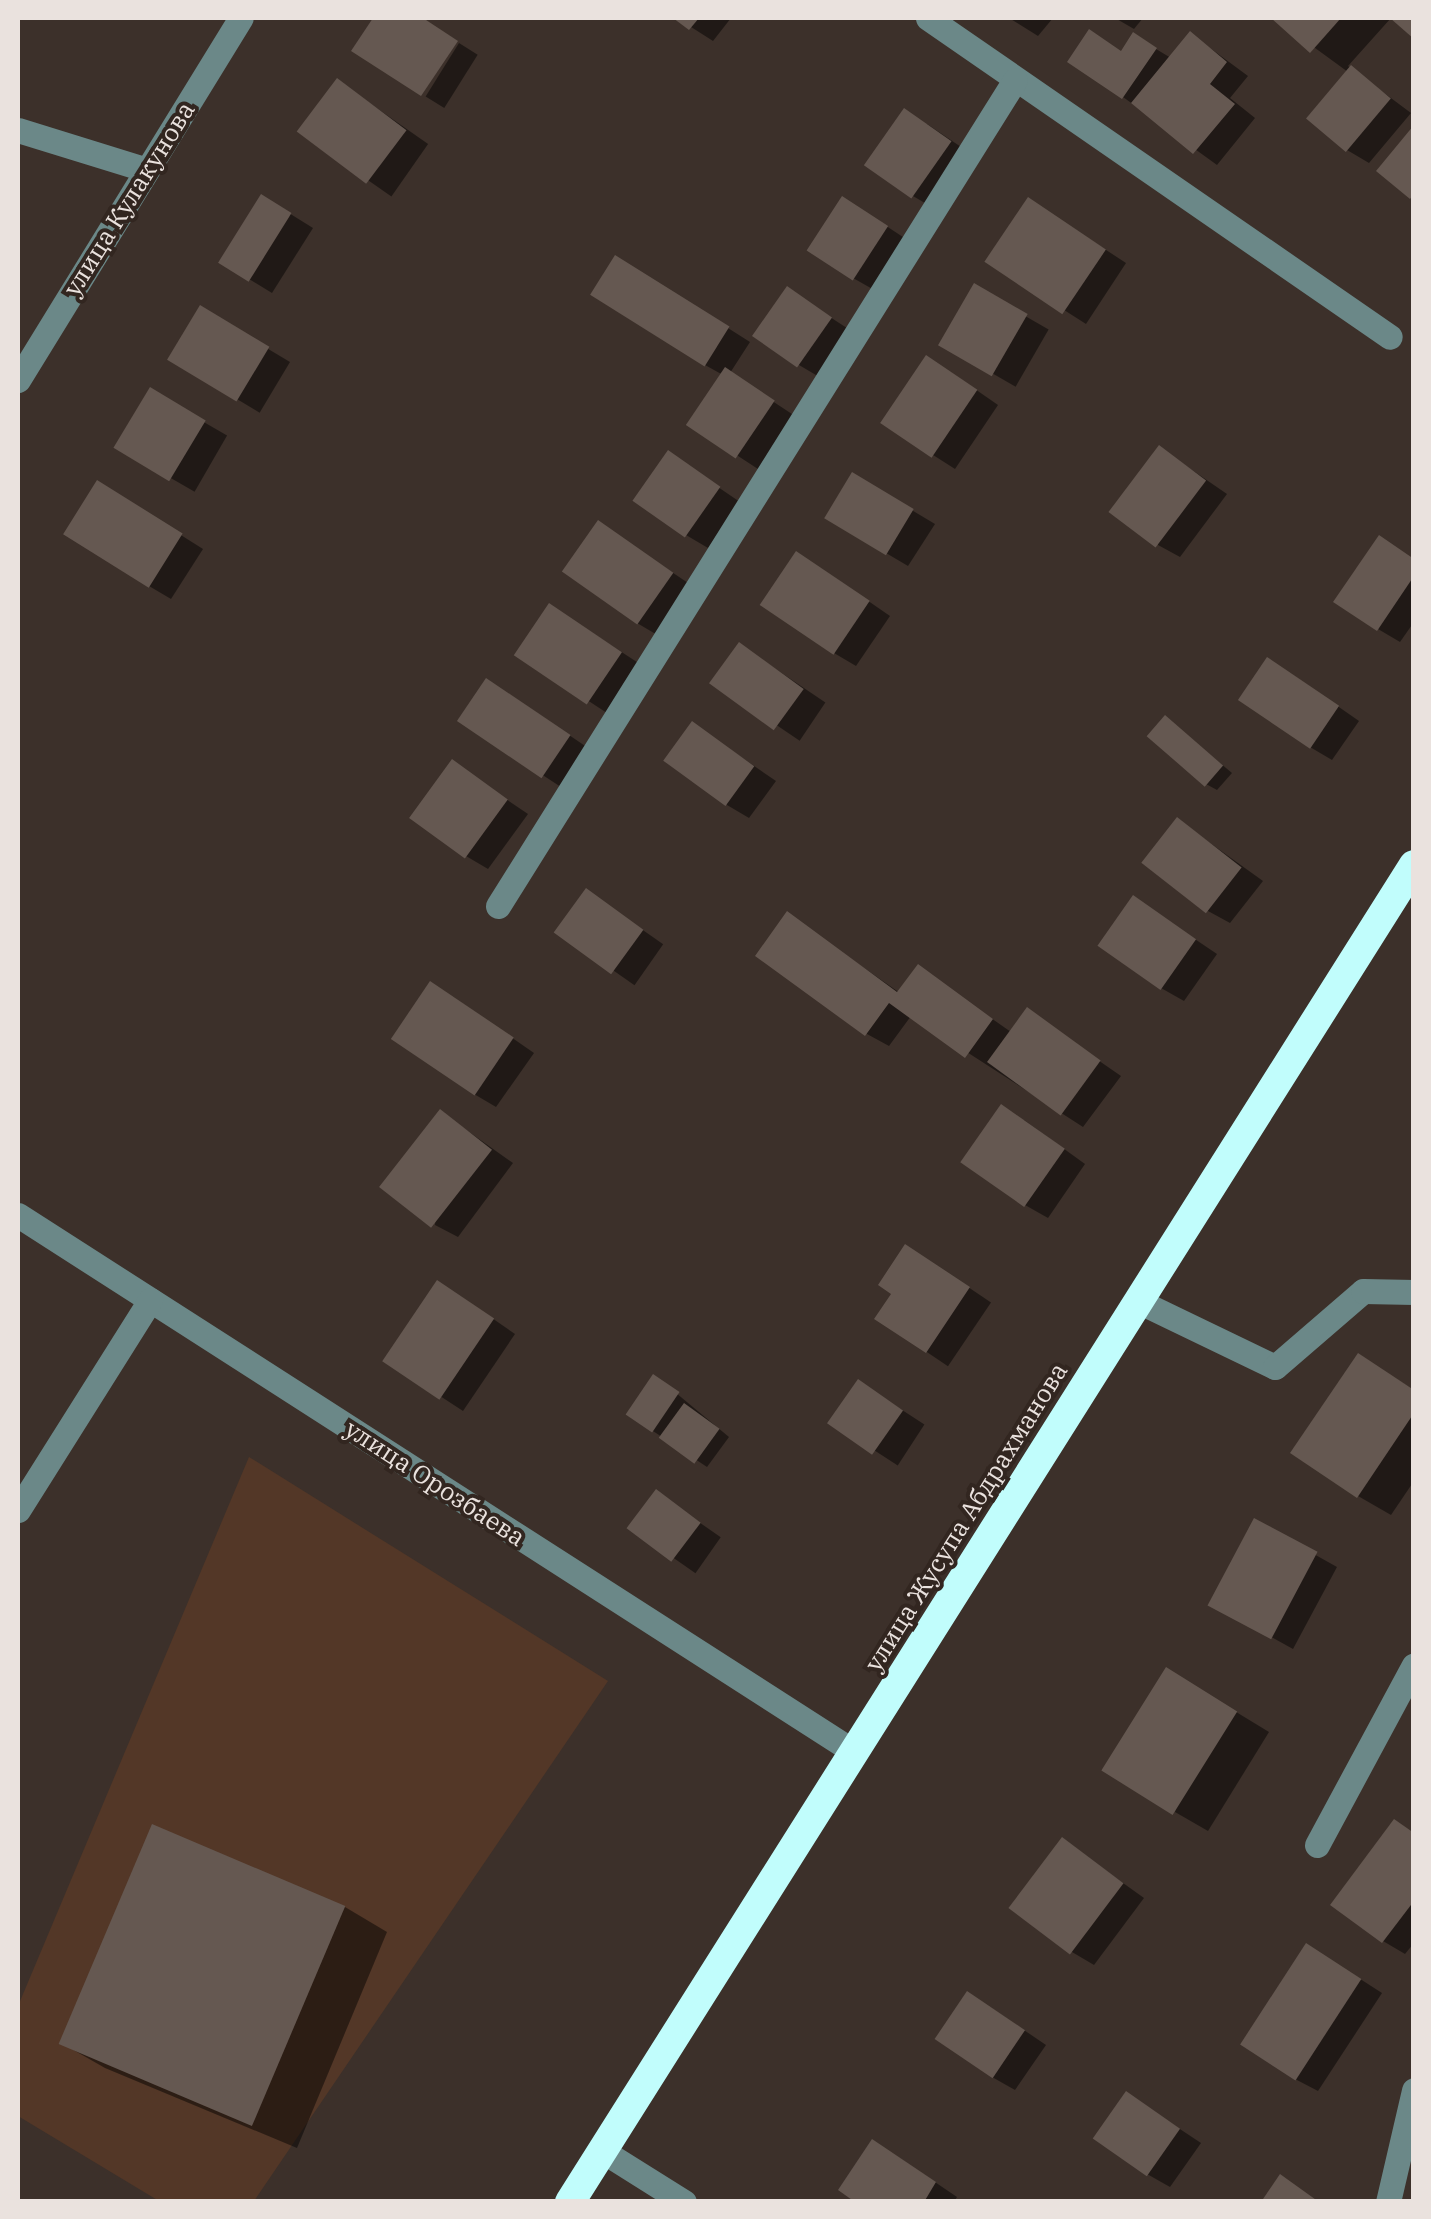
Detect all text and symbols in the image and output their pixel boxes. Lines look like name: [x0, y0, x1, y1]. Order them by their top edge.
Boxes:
street label: улица Кулакунова: [57, 96, 201, 302]
street label: улица Жусупа Абдрахманова: [858, 1357, 1074, 1677]
street label: улица Орозбаева: [339, 1414, 531, 1552]

